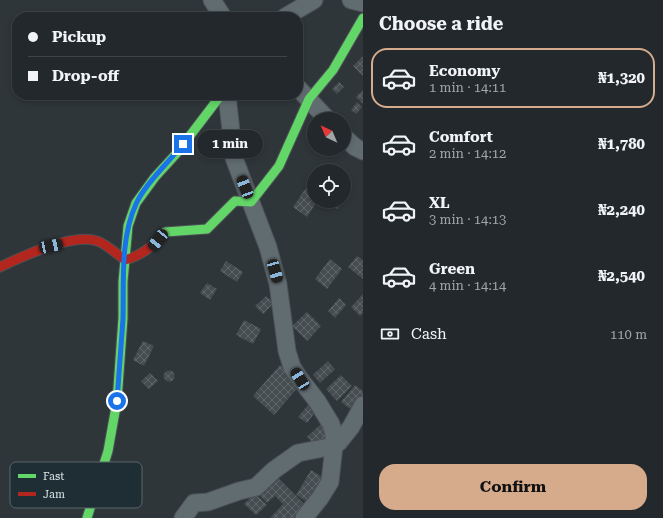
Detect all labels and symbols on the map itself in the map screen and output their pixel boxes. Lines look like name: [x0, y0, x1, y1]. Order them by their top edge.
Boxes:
north arrow: [307, 112, 351, 156]
callout: 1 min: [197, 130, 263, 158]
route end: [174, 135, 192, 153]
car: [235, 174, 255, 200]
car: [146, 227, 170, 253]
car: [38, 238, 64, 254]
car: [266, 258, 284, 284]
car: [289, 366, 311, 392]
route start: [108, 392, 126, 410]
legend: [10, 462, 142, 508]
text: Fast: [43, 470, 64, 483]
text: Jam: [43, 488, 65, 501]

